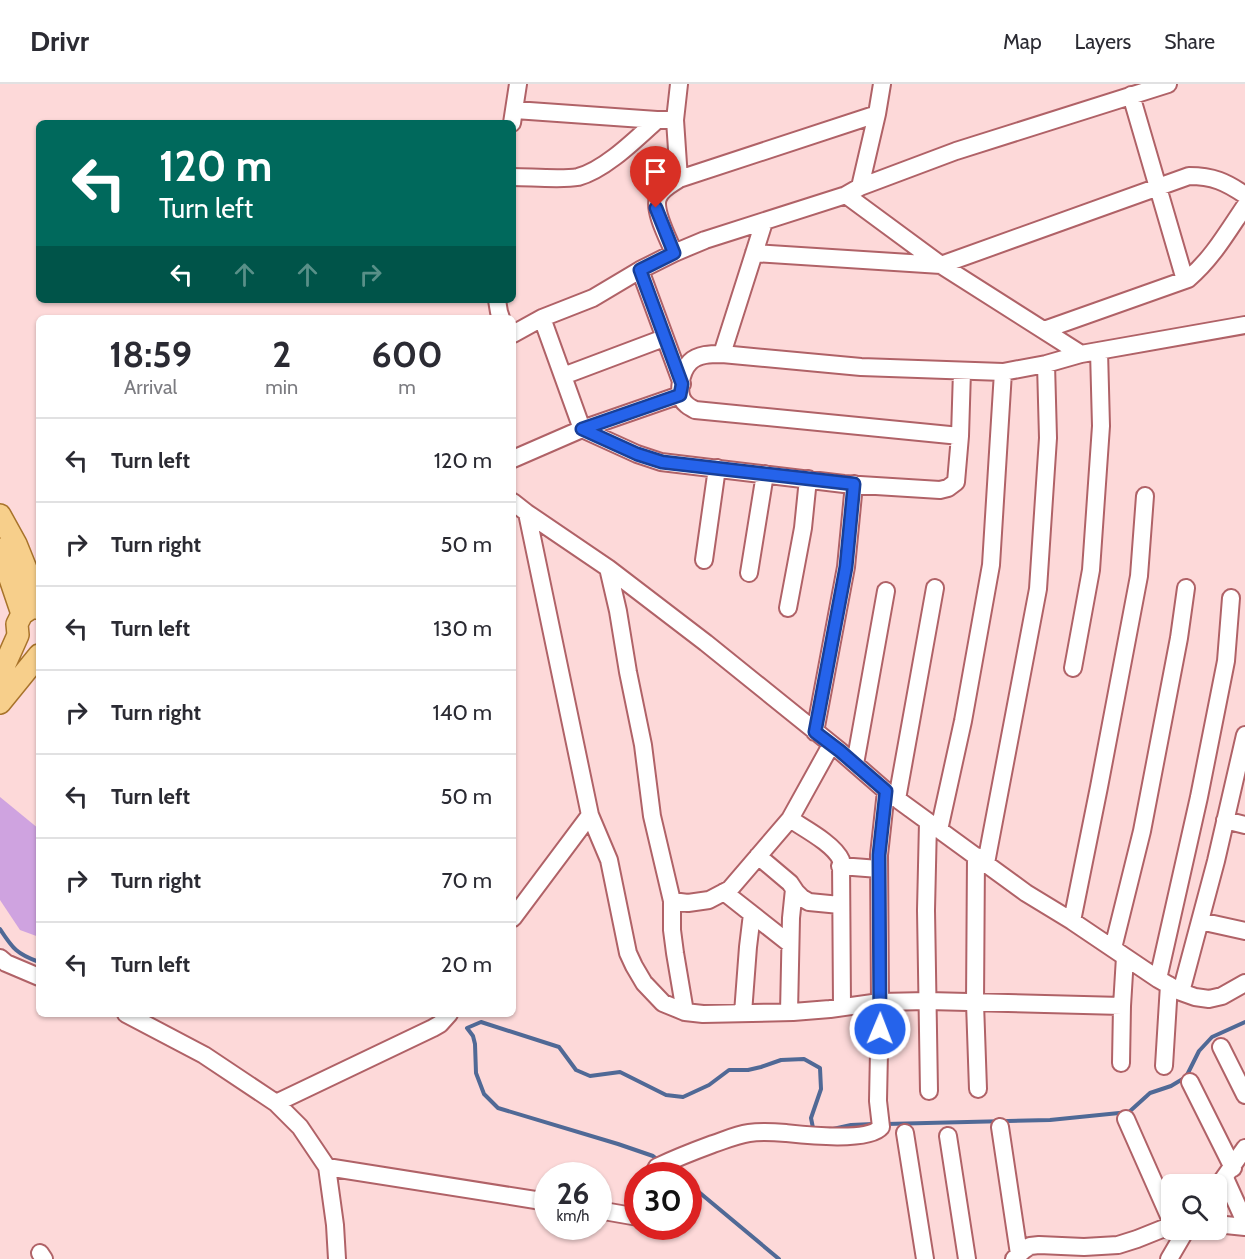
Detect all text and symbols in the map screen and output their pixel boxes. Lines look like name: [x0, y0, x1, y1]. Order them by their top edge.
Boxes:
text: Drivr: [30, 24, 89, 58]
text: Map: [1003, 29, 1042, 54]
text: Layers: [1075, 29, 1131, 54]
text: Share: [1164, 29, 1215, 54]
text: 120 m: [159, 140, 272, 192]
icon: left: [60, 144, 138, 222]
pin: [630, 146, 681, 208]
icon: arrive: [639, 155, 672, 188]
text: Turn left: [159, 192, 253, 225]
icon: left: [165, 258, 198, 291]
icon: ahead: [228, 258, 261, 291]
icon: ahead: [291, 258, 324, 291]
icon: right: [354, 258, 387, 291]
text: 18:59: [109, 332, 192, 376]
text: 2: [272, 332, 291, 376]
text: 600: [372, 332, 443, 376]
text: Arrival: [124, 375, 177, 399]
text: min: [265, 375, 298, 399]
text: m: [398, 375, 416, 399]
icon: left: [60, 444, 93, 477]
text: Turn left: [111, 447, 190, 474]
text: 120 m: [434, 447, 492, 474]
icon: right: [60, 528, 93, 561]
text: Turn right: [111, 531, 201, 558]
text: 50 m: [440, 531, 492, 558]
icon: left: [60, 612, 93, 645]
text: Turn left: [111, 615, 190, 642]
text: 130 m: [433, 615, 492, 642]
icon: right: [60, 696, 93, 729]
text: Turn right: [111, 699, 201, 726]
text: 140 m: [433, 699, 492, 726]
icon: left: [60, 780, 93, 813]
text: Turn left: [111, 783, 190, 810]
text: 50 m: [440, 783, 492, 810]
icon: right: [60, 864, 93, 897]
text: Turn right: [111, 867, 201, 894]
text: 70 m: [442, 867, 492, 894]
icon: left: [60, 948, 93, 981]
text: Turn left: [111, 951, 190, 978]
text: 20 m: [441, 951, 492, 978]
position arrow: [848, 997, 912, 1061]
speed limit sign: 30: [624, 1162, 702, 1240]
map controls: [1161, 1174, 1227, 1240]
button: search: [1161, 1174, 1227, 1240]
text: 26: [557, 1175, 589, 1212]
text: km/h: [557, 1207, 589, 1225]

